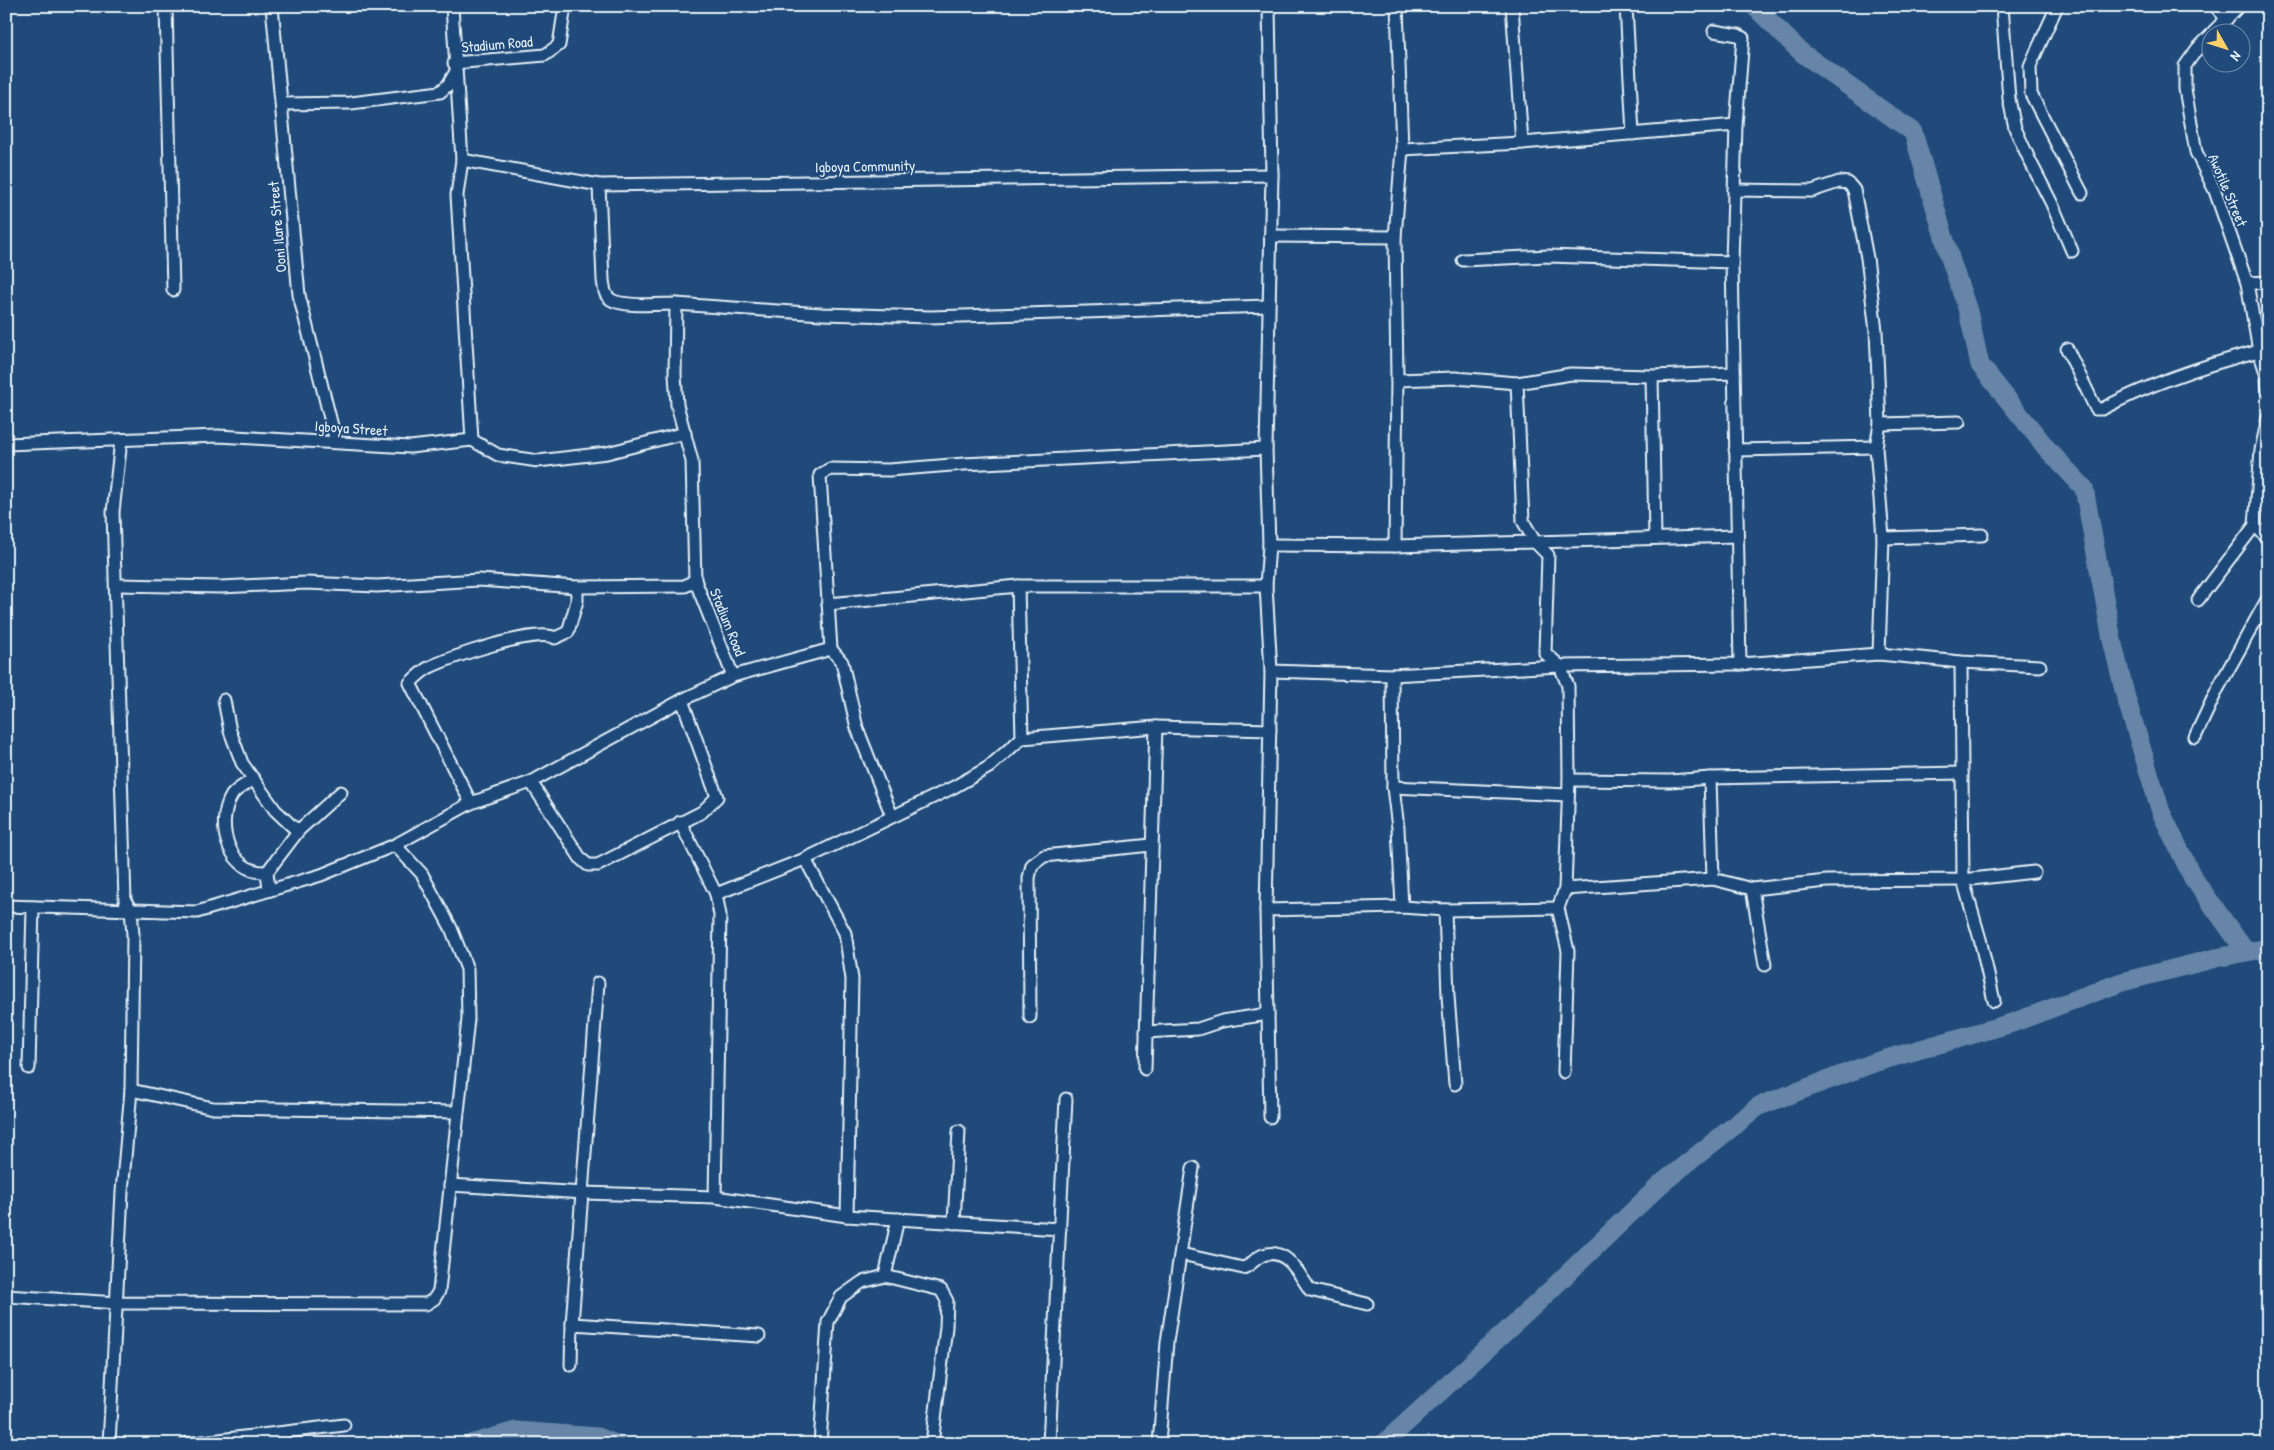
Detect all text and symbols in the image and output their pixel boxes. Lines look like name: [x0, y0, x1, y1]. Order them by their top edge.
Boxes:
north arrow: [2202, 22, 2252, 72]
street label: Stadium Road: [461, 30, 534, 58]
text: N: [2226, 48, 2246, 66]
street label: Awotile Street: [2203, 150, 2253, 230]
street label: Igboya Community: [815, 155, 915, 177]
street label: Ooni Ilare Street: [262, 180, 291, 273]
street label: Igboya Street: [314, 415, 389, 441]
street label: Stadium Road: [705, 585, 751, 659]

